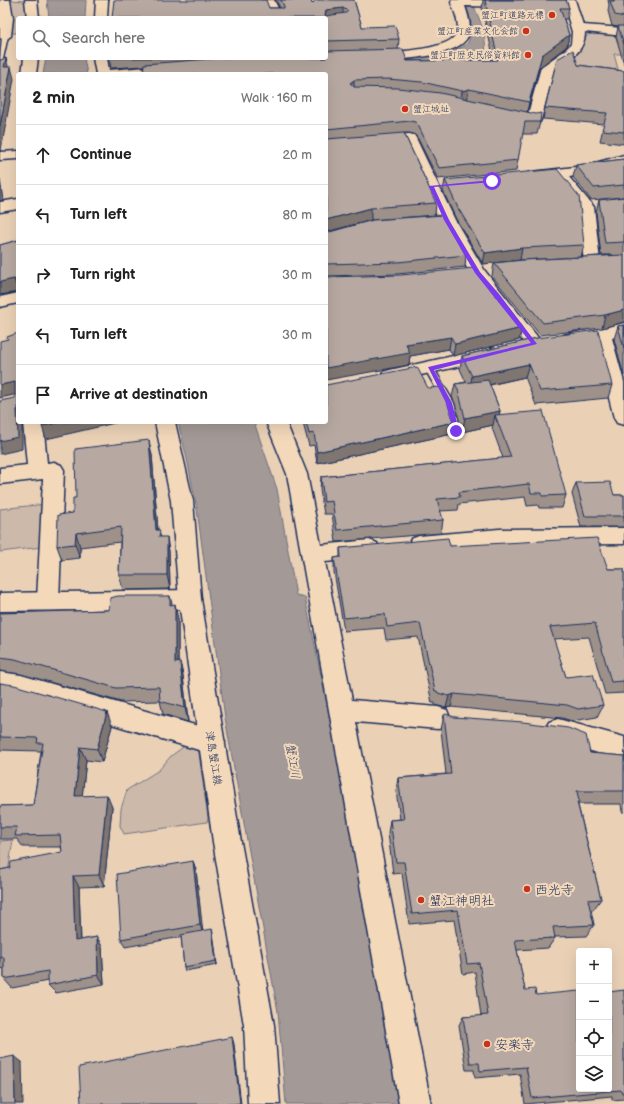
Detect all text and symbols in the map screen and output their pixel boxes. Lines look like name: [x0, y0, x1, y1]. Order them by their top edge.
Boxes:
place label: 蟹江町道路元標: [481, 10, 544, 21]
marker: 蟹江町道路元標: [547, 10, 557, 20]
search box: [16, 16, 328, 60]
place label: 蟹江町産業文化会館: [437, 26, 518, 37]
marker: 蟹江町産業文化会館: [521, 26, 531, 36]
icon: search: [30, 27, 52, 49]
text: Search here: [62, 29, 145, 48]
place label: 蟹江町歴史民俗資料館: [430, 50, 520, 61]
marker: 蟹江町歴史民俗資料館: [523, 50, 533, 60]
text: 2 min: [32, 88, 75, 108]
text: Walk · 160 m: [241, 90, 312, 106]
marker: 蟹江城址: [400, 104, 410, 114]
place label: 蟹江城址: [413, 104, 449, 115]
icon: ahead: [32, 144, 54, 166]
text: Continue: [70, 145, 132, 164]
text: 20 m: [282, 147, 312, 163]
route start: [483, 172, 501, 190]
icon: left: [32, 204, 54, 226]
text: Turn left: [70, 205, 127, 224]
text: 80 m: [283, 207, 312, 223]
icon: right: [32, 264, 54, 286]
text: Turn right: [70, 265, 135, 284]
text: 30 m: [282, 267, 312, 283]
icon: left: [32, 324, 54, 346]
text: Turn left: [70, 325, 127, 344]
text: 30 m: [282, 327, 312, 343]
icon: arrive: [32, 384, 54, 406]
text: Arrive at destination: [70, 385, 208, 404]
route end: [447, 422, 465, 440]
street label: 津島蟹江線: [203, 730, 224, 786]
water label: 蟹江川: [282, 742, 303, 780]
place label: 西光寺: [535, 882, 574, 898]
marker: 西光寺: [522, 884, 532, 894]
place label: 蟹江神明社: [429, 893, 494, 909]
marker: 蟹江神明社: [416, 895, 426, 905]
map controls: [576, 948, 612, 1092]
button: +: [576, 948, 612, 984]
button: −: [576, 984, 612, 1020]
button: locate: [576, 1020, 612, 1056]
place label: 安楽寺: [495, 1037, 534, 1053]
marker: 安楽寺: [482, 1039, 492, 1049]
button: layers: [576, 1056, 612, 1092]

